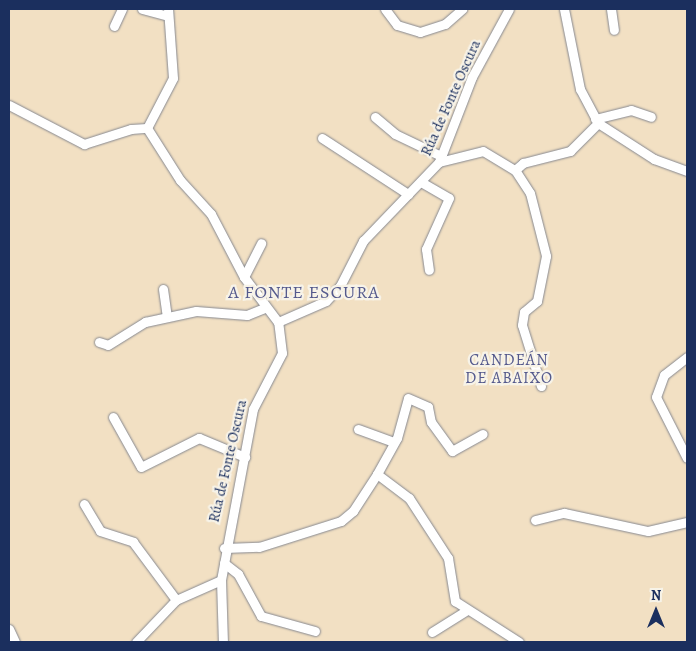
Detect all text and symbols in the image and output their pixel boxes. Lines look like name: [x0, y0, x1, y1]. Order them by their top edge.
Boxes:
street label: Rúa de Fonte Oscura: [417, 37, 485, 159]
district label: A FONTE ESCURA: [227, 281, 381, 303]
district label: CANDEÁN DE ABAIXO: [464, 350, 554, 388]
street label: Rúa de Fonte Oscura: [205, 398, 251, 524]
north arrow: [631, 586, 681, 636]
text: N: [651, 586, 661, 605]

